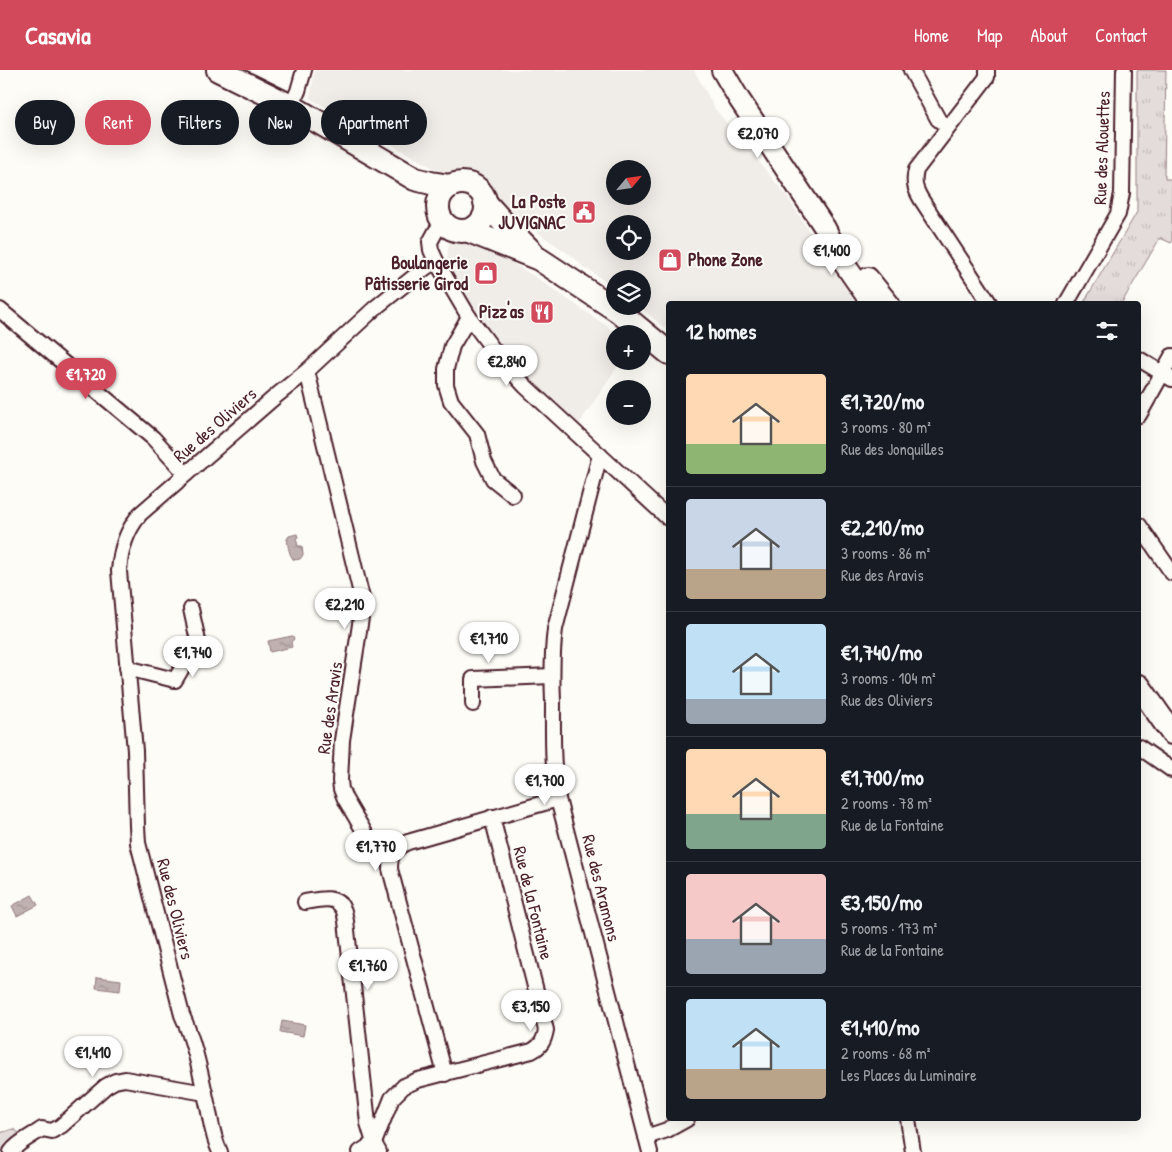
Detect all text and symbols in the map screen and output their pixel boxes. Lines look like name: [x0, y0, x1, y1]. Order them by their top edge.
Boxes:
text: Casavia: [25, 19, 91, 51]
text: Home: [914, 23, 949, 48]
text: Map: [977, 23, 1002, 48]
text: About: [1030, 23, 1067, 48]
text: Contact: [1095, 23, 1147, 48]
street label: Rue des Alouettes: [1087, 91, 1116, 205]
chip: Buy: [15, 100, 75, 145]
chip: Rent: [85, 100, 151, 145]
chip: Filters: [161, 100, 239, 145]
chip: New: [249, 100, 311, 145]
chip: Apartment: [321, 100, 427, 145]
pin: €2,070: [717, 116, 799, 159]
text: €2,070: [738, 122, 778, 144]
north arrow: [606, 160, 651, 205]
map controls: [606, 160, 651, 425]
place label: La Poste JUVIGNAC: [498, 189, 567, 235]
public building icon: La Poste JUVIGNAC: [571, 199, 597, 225]
button: locate: [606, 215, 651, 260]
pin: €1,400: [791, 234, 873, 276]
text: €1,400: [813, 239, 851, 261]
shop icon: Phone Zone: [657, 247, 683, 273]
place label: Phone Zone: [688, 247, 763, 272]
place label: Boulangerie Pâtisserie Girod: [365, 250, 469, 296]
shop icon: Boulangerie Pâtisserie Girod: [473, 260, 499, 286]
button: layers: [606, 270, 651, 315]
place label: Pizz'as: [479, 299, 524, 324]
restaurant icon: Pizz'as: [529, 299, 555, 325]
text: 12 homes: [686, 317, 756, 346]
icon: filters: [1093, 317, 1121, 345]
button: +: [606, 325, 651, 370]
pin: €2,840: [466, 344, 548, 387]
text: €2,840: [488, 350, 526, 372]
pin: €1,720: [45, 358, 127, 400]
text: €1,720: [66, 363, 106, 385]
button: −: [606, 380, 651, 425]
street label: Rue des Oliviers: [168, 381, 262, 468]
text: €1,720/mo: [841, 387, 924, 416]
icon: home: [726, 394, 786, 454]
text: 3 rooms · 80 m²: [841, 416, 931, 438]
text: Rue des Jonquilles: [841, 438, 944, 460]
text: €2,210/mo: [841, 513, 924, 542]
icon: home: [726, 519, 786, 579]
text: 3 rooms · 86 m²: [841, 542, 930, 564]
text: Rue des Aravis: [841, 564, 924, 586]
pin: €2,210: [304, 588, 386, 630]
text: €2,210: [326, 593, 364, 615]
pin: €1,710: [448, 622, 530, 664]
text: €1,710: [470, 627, 508, 649]
pin: €1,740: [152, 636, 234, 678]
text: €1,740/mo: [841, 638, 922, 667]
text: €1,740: [174, 641, 212, 663]
icon: home: [726, 644, 786, 704]
street label: Rue des Aravis: [311, 660, 348, 756]
text: 3 rooms · 104 m²: [841, 667, 936, 689]
text: Rue des Oliviers: [841, 689, 933, 711]
text: €1,700/mo: [841, 763, 924, 792]
pin: €1,700: [504, 764, 586, 806]
text: €1,700: [526, 769, 565, 791]
icon: home: [726, 769, 786, 829]
text: 2 rooms · 78 m²: [841, 792, 932, 814]
text: Rue de la Fontaine: [841, 814, 944, 836]
pin: €1,770: [335, 830, 417, 872]
street label: Rue des Aramons: [576, 832, 627, 944]
text: €1,770: [356, 835, 396, 857]
street label: Rue de la Fontaine: [507, 844, 560, 962]
street label: Rue des Oliviers: [151, 856, 200, 962]
text: €3,150/mo: [841, 888, 922, 917]
icon: home: [726, 894, 786, 954]
text: 5 rooms · 173 m²: [841, 917, 937, 939]
text: Rue de la Fontaine: [841, 939, 944, 961]
pin: €1,760: [327, 948, 409, 991]
text: €1,760: [349, 954, 387, 976]
pin: €3,150: [490, 990, 572, 1032]
text: €3,150: [512, 995, 550, 1017]
text: €1,410/mo: [841, 1013, 920, 1042]
icon: home: [726, 1019, 786, 1079]
pin: €1,410: [52, 1036, 134, 1078]
text: €1,410: [75, 1041, 111, 1063]
text: 2 rooms · 68 m²: [841, 1042, 930, 1064]
text: Les Places du Luminaire: [841, 1064, 977, 1086]

